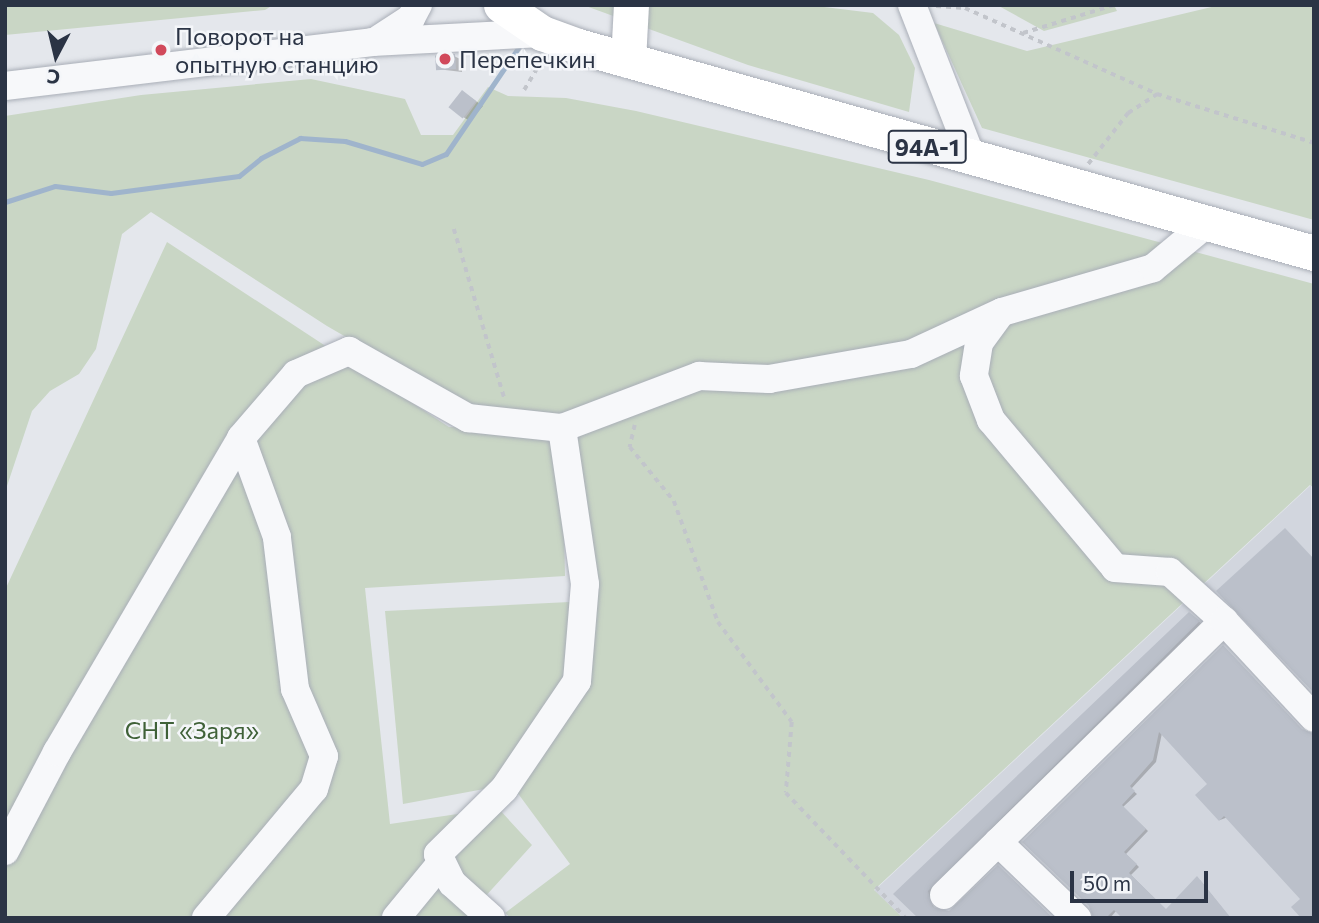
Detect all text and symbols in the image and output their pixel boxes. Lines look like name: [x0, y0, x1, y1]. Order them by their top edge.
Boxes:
north arrow: [21, 21, 91, 91]
place label: Поворот на опытную станцию: [175, 22, 379, 78]
marker: Поворот на опытную станцию: [153, 42, 169, 58]
place label: Перепечкин: [459, 45, 596, 73]
marker: Перепечкин: [437, 51, 453, 67]
text: С: [46, 65, 61, 90]
road number: 94А-1: [887, 128, 967, 166]
park label: СНТ «Заря»: [125, 716, 259, 744]
scale bar: [1074, 856, 1212, 900]
text: 50 m: [1083, 870, 1131, 895]

